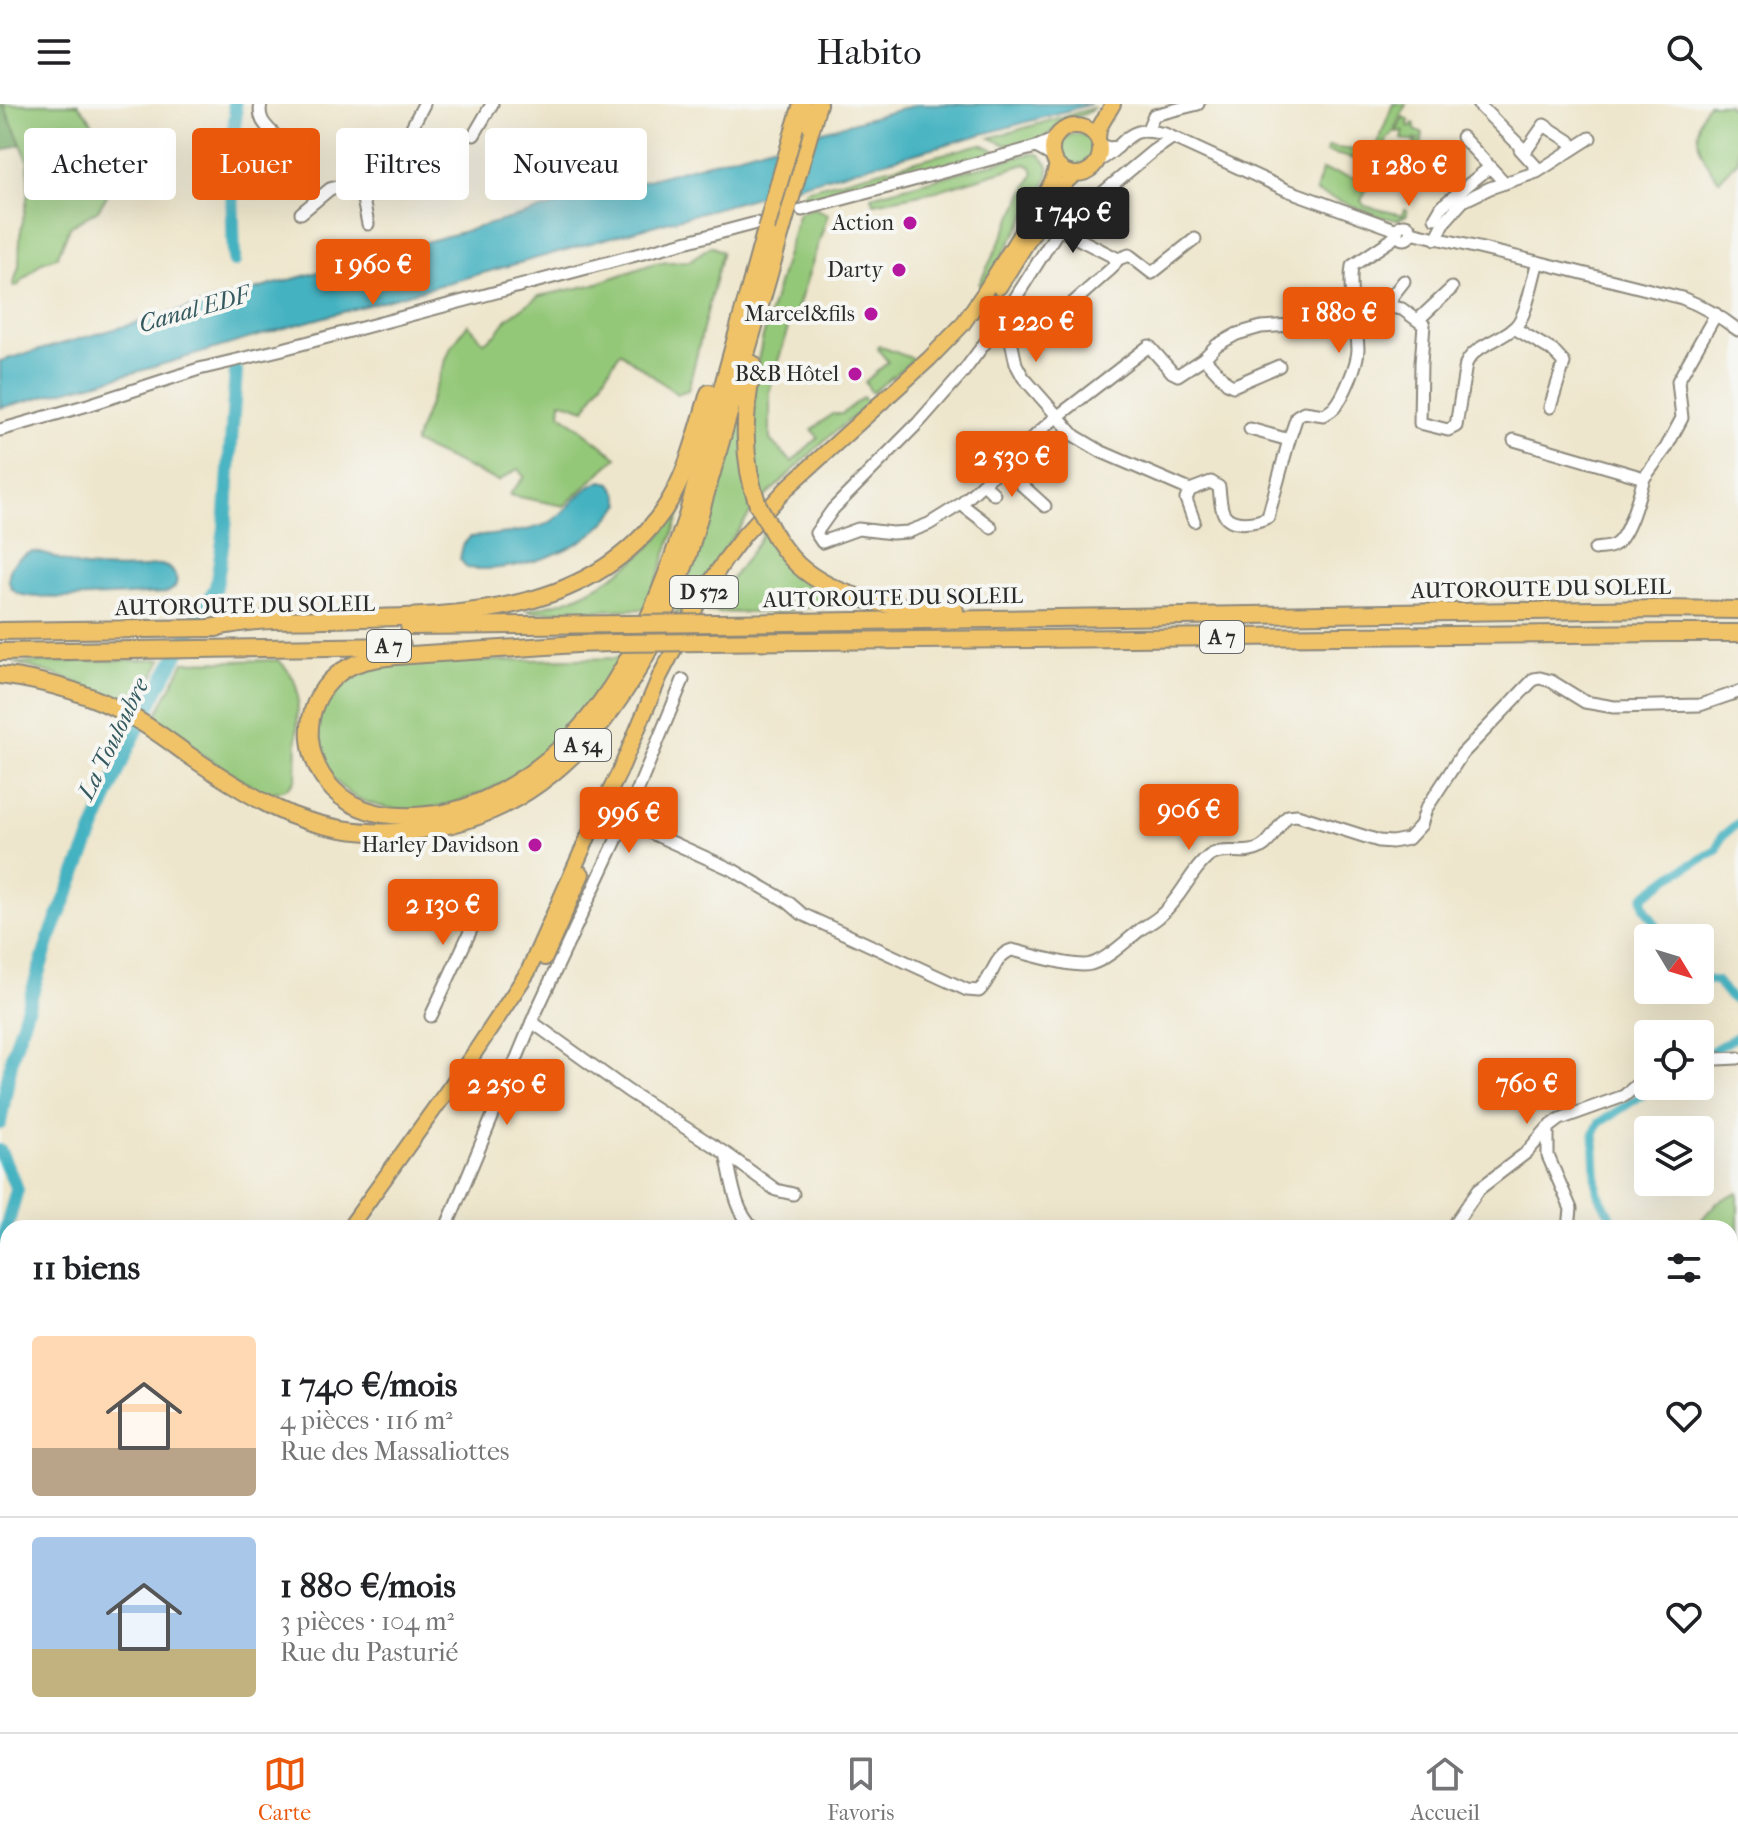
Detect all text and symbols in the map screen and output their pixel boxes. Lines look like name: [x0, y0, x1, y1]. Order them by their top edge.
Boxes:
icon: menu: [32, 30, 76, 74]
icon: search: [1662, 30, 1706, 74]
text: Habito: [816, 31, 922, 73]
chip: Acheter: [24, 128, 176, 200]
chip: Louer: [192, 128, 320, 200]
chip: Filtres: [336, 128, 469, 200]
chip: Nouveau: [485, 128, 647, 200]
pin: 1 280 €: [1335, 140, 1483, 208]
text: 1 280 €: [1371, 150, 1447, 181]
pin: 1 740 €: [999, 187, 1147, 255]
text: 1 740 €: [1034, 197, 1112, 228]
place label: Action: [831, 210, 894, 236]
marker: Action: [901, 214, 919, 232]
pin: 1 960 €: [299, 239, 447, 307]
text: 1 960 €: [334, 249, 412, 280]
place label: Darty: [827, 257, 884, 283]
marker: Darty: [890, 261, 908, 279]
water label: Canal EDF: [135, 279, 256, 338]
pin: 1 880 €: [1265, 287, 1413, 355]
pin: 1 220 €: [962, 296, 1110, 364]
text: 1 880 €: [1301, 297, 1377, 328]
place label: Marcel&fils: [744, 301, 855, 327]
marker: Marcel&fils: [862, 305, 880, 323]
text: 1 220 €: [998, 306, 1074, 337]
place label: B&B Hôtel: [735, 361, 839, 387]
marker: B&B Hôtel: [846, 365, 864, 383]
pin: 2 530 €: [938, 431, 1086, 499]
text: 2 530 €: [974, 441, 1050, 472]
street label: AUTOROUTE DU SOLEIL: [1410, 574, 1672, 604]
road number: D 572: [670, 576, 738, 608]
street label: AUTOROUTE DU SOLEIL: [762, 583, 1024, 613]
street label: AUTOROUTE DU SOLEIL: [114, 591, 376, 621]
road number: A 7: [1200, 621, 1244, 653]
road number: A 7: [367, 630, 411, 662]
water label: La Touloubre: [71, 673, 155, 806]
road number: A 54: [555, 729, 611, 761]
pin: 906 €: [1133, 784, 1245, 852]
pin: 996 €: [573, 787, 685, 855]
text: 906 €: [1157, 794, 1221, 825]
text: 996 €: [598, 797, 660, 828]
place label: Harley Davidson: [361, 832, 519, 858]
marker: Harley Davidson: [526, 836, 544, 854]
pin: 2 130 €: [369, 879, 517, 947]
text: 2 130 €: [406, 889, 480, 920]
north arrow: [1634, 924, 1714, 1004]
map controls: [1634, 924, 1714, 1196]
button: locate: [1634, 1020, 1714, 1100]
pin: 760 €: [1471, 1058, 1583, 1126]
pin: 2 250 €: [433, 1059, 581, 1127]
text: 760 €: [1496, 1068, 1558, 1099]
text: 2 250 €: [468, 1069, 546, 1100]
button: layers: [1634, 1116, 1714, 1196]
icon: filters: [1662, 1246, 1706, 1290]
text: 11 biens: [32, 1248, 140, 1288]
text: 1 740 €/mois: [280, 1365, 457, 1405]
icon: home: [96, 1368, 192, 1464]
icon: heart: [1662, 1394, 1706, 1438]
text: 4 pièces · 116 m²: [280, 1405, 453, 1436]
text: Rue des Massaliottes: [280, 1436, 509, 1467]
text: 1 880 €/mois: [280, 1566, 456, 1606]
icon: home: [96, 1569, 192, 1665]
icon: heart: [1662, 1595, 1706, 1639]
text: 3 pièces · 104 m²: [280, 1606, 454, 1637]
text: Rue du Pasturié: [280, 1637, 458, 1668]
tab: Carte: [258, 1752, 311, 1826]
tab: Favoris: [827, 1752, 894, 1826]
tab: Accueil: [1410, 1752, 1480, 1826]

